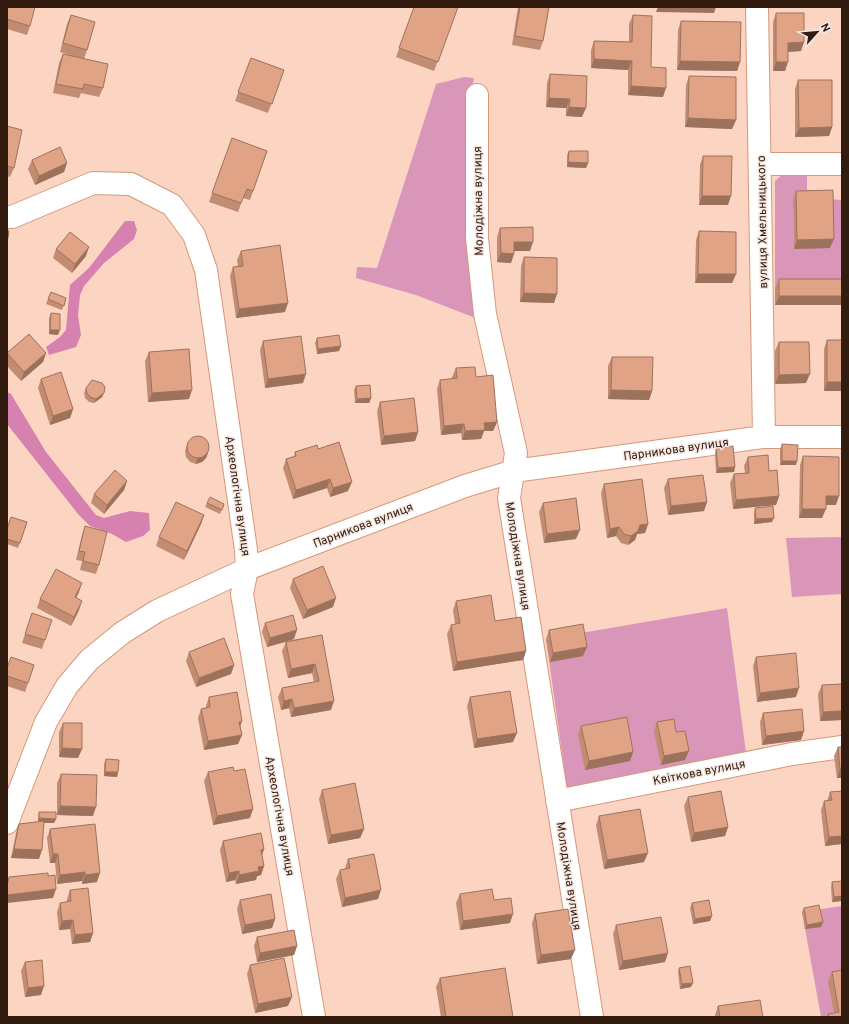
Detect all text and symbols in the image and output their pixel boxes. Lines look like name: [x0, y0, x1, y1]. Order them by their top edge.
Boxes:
north arrow: [797, 12, 837, 52]
text: N: [817, 21, 833, 35]
street label: Молодіжна вулиця: [470, 146, 488, 256]
street label: вулиця Хмельницького: [754, 155, 772, 289]
street label: Археологічна вулиця: [221, 435, 253, 557]
street label: Парникова вулиця: [622, 435, 730, 465]
street label: Парникова вулиця: [311, 499, 416, 552]
street label: Молодіжна вулиця: [501, 501, 533, 611]
street label: Археологічна вулиця: [261, 755, 297, 877]
street label: Квіткова вулиця: [652, 756, 747, 790]
street label: Молодіжна вулиця: [552, 821, 584, 931]

